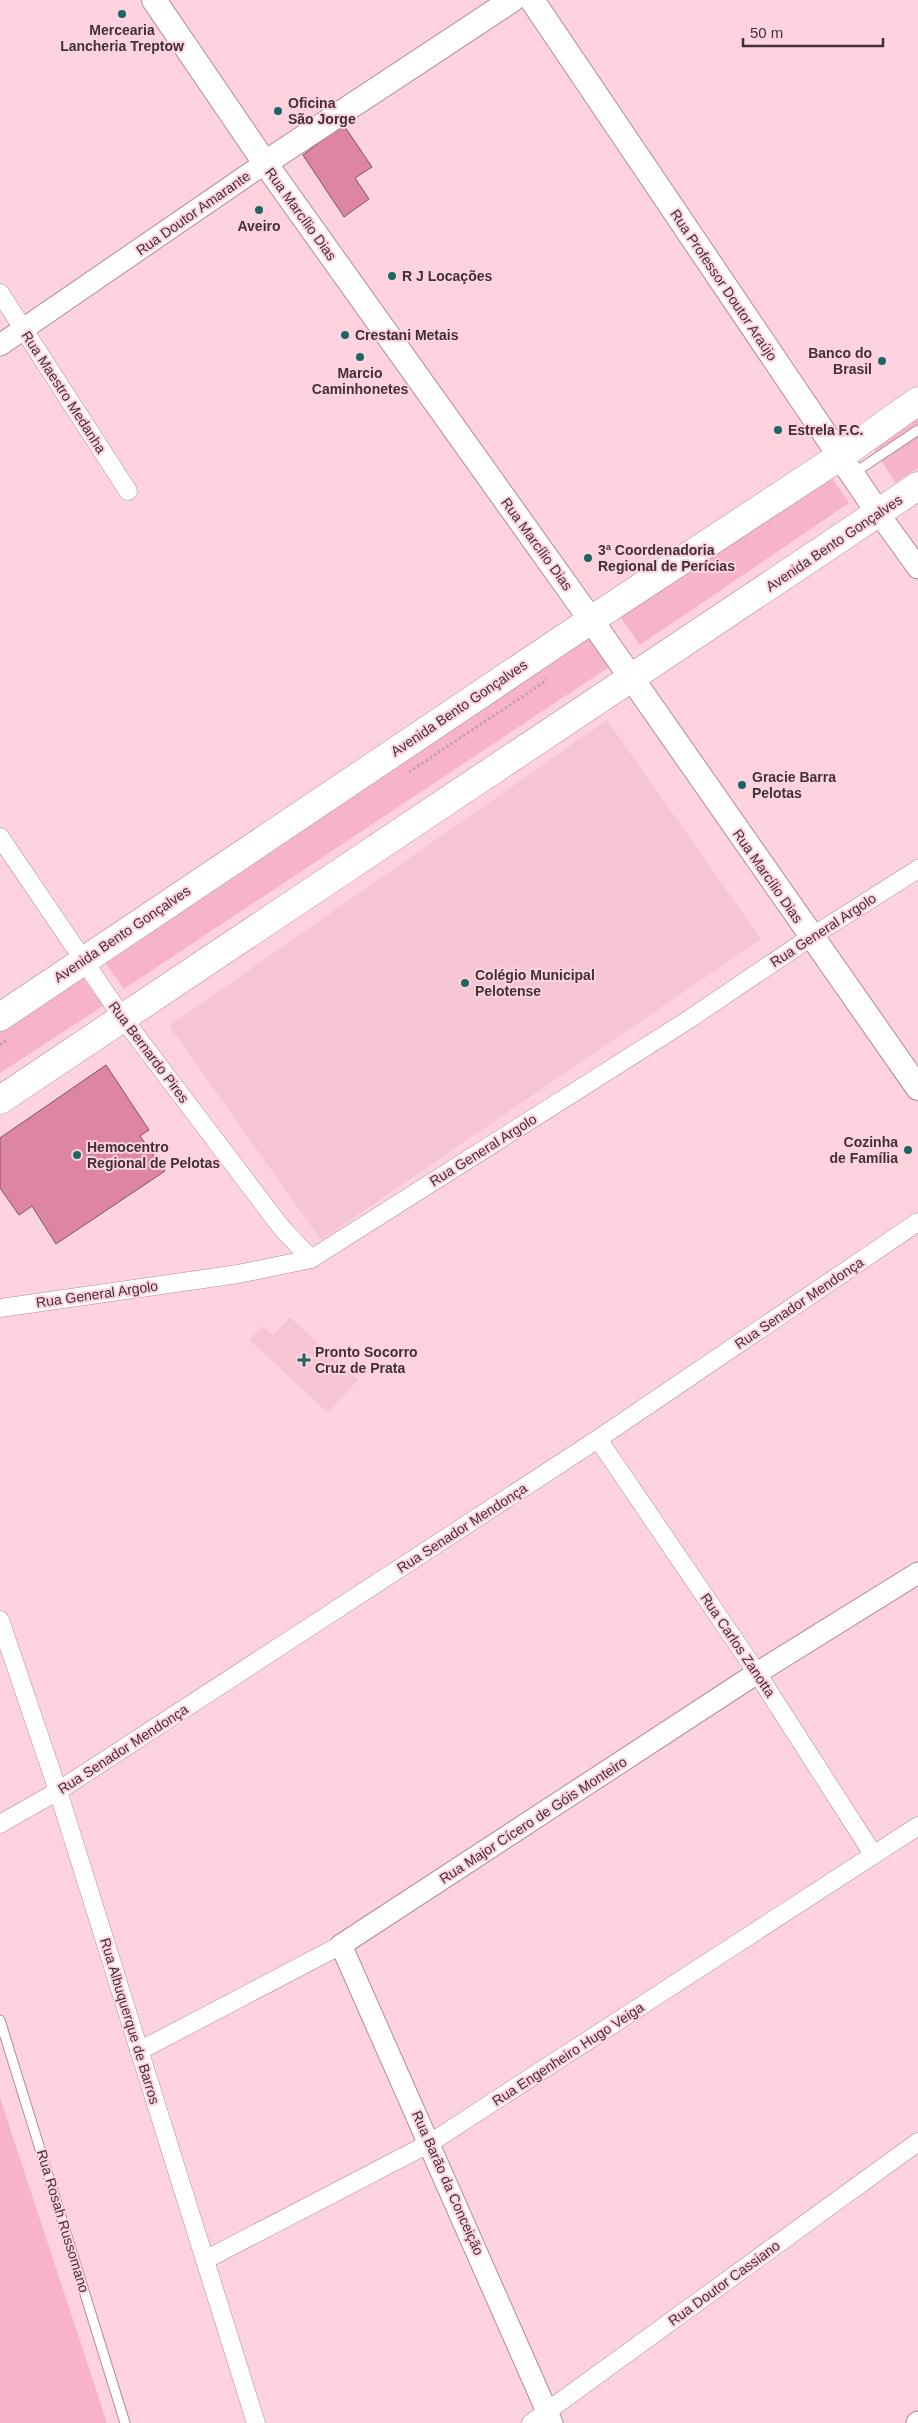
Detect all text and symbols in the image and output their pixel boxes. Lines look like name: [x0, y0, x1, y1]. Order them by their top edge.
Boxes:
marker: Mercearia Lancheria Treptow: [116, 8, 128, 20]
scale bar: [743, 15, 883, 47]
place label: Mercearia Lancheria Treptow: [60, 22, 184, 54]
text: 50 m: [750, 24, 783, 41]
place label: Oficina São Jorge: [288, 95, 356, 127]
marker: Oficina São Jorge: [272, 105, 284, 117]
street label: Rua Marcílio Dias: [262, 165, 340, 263]
street label: Rua Doutor Amarante: [133, 167, 253, 258]
marker: Aveiro: [253, 204, 265, 216]
street label: Rua Professor Doutor Araújo: [667, 206, 781, 364]
place label: Aveiro: [237, 218, 281, 234]
place label: R J Locações: [402, 268, 492, 284]
marker: R J Locações: [386, 270, 398, 282]
place label: Crestani Metais: [355, 327, 459, 343]
street label: Rua Maestro Medanha: [19, 328, 110, 456]
marker: Crestani Metais: [339, 329, 351, 341]
place label: Banco do Brasil: [808, 345, 872, 377]
marker: Marcio Caminhonetes: [354, 351, 366, 363]
marker: Banco do Brasil: [876, 355, 888, 367]
place label: Marcio Caminhonetes: [312, 365, 408, 397]
place label: Estrela F.C.: [788, 422, 863, 438]
marker: Estrela F.C.: [772, 424, 784, 436]
street label: Avenida Bento Gonçalves: [763, 491, 905, 595]
street label: Rua Marcílio Dias: [498, 495, 576, 593]
place label: 3ª Coordenadoria Regional de Perícias: [598, 542, 735, 574]
marker: 3ª Coordenadoria Regional de Perícias: [582, 552, 594, 564]
street label: Avenida Bento Gonçalves: [388, 656, 530, 760]
place label: Gracie Barra Pelotas: [752, 769, 836, 801]
marker: Gracie Barra Pelotas: [736, 779, 748, 791]
street label: Rua Marcílio Dias: [730, 826, 806, 926]
street label: Avenida Bento Gonçalves: [51, 882, 193, 986]
street label: Rua General Argolo: [767, 890, 879, 970]
place label: Colégio Municipal Pelotense: [475, 967, 595, 999]
marker: Colégio Municipal Pelotense: [459, 977, 471, 989]
street label: Rua Bernardo Pires: [106, 998, 192, 1106]
street label: Rua General Argolo: [427, 1111, 540, 1189]
place label: Cozinha de Família: [830, 1134, 898, 1166]
place label: Hemocentro Regional de Pelotas: [87, 1139, 220, 1171]
marker: Cozinha de Família: [902, 1144, 914, 1156]
marker: Hemocentro Regional de Pelotas: [71, 1149, 83, 1161]
street label: Rua Senador Mendonça: [732, 1254, 867, 1352]
street label: Rua General Argolo: [35, 1277, 159, 1310]
place label: Pronto Socorro Cruz de Prata: [315, 1344, 418, 1376]
marker: Pronto Socorro Cruz de Prata: [297, 1353, 311, 1367]
street label: Rua Senador Mendonça: [394, 1480, 530, 1576]
street label: Rua Carlos Zanotta: [697, 1590, 779, 1700]
street label: Rua Senador Mendonça: [55, 1701, 191, 1797]
street label: Rua Major Cícero de Góis Monteiro: [436, 1753, 630, 1887]
street label: Rua Albuquerque de Barros: [97, 1936, 163, 2106]
street label: Rua Engenheiro Hugo Veiga: [489, 1999, 647, 2109]
street label: Rua Barão da Conceição: [409, 2108, 487, 2258]
street label: Rua Rosah Russomano: [34, 2148, 92, 2295]
street label: Rua Doutor Cassiano: [665, 2237, 783, 2329]

